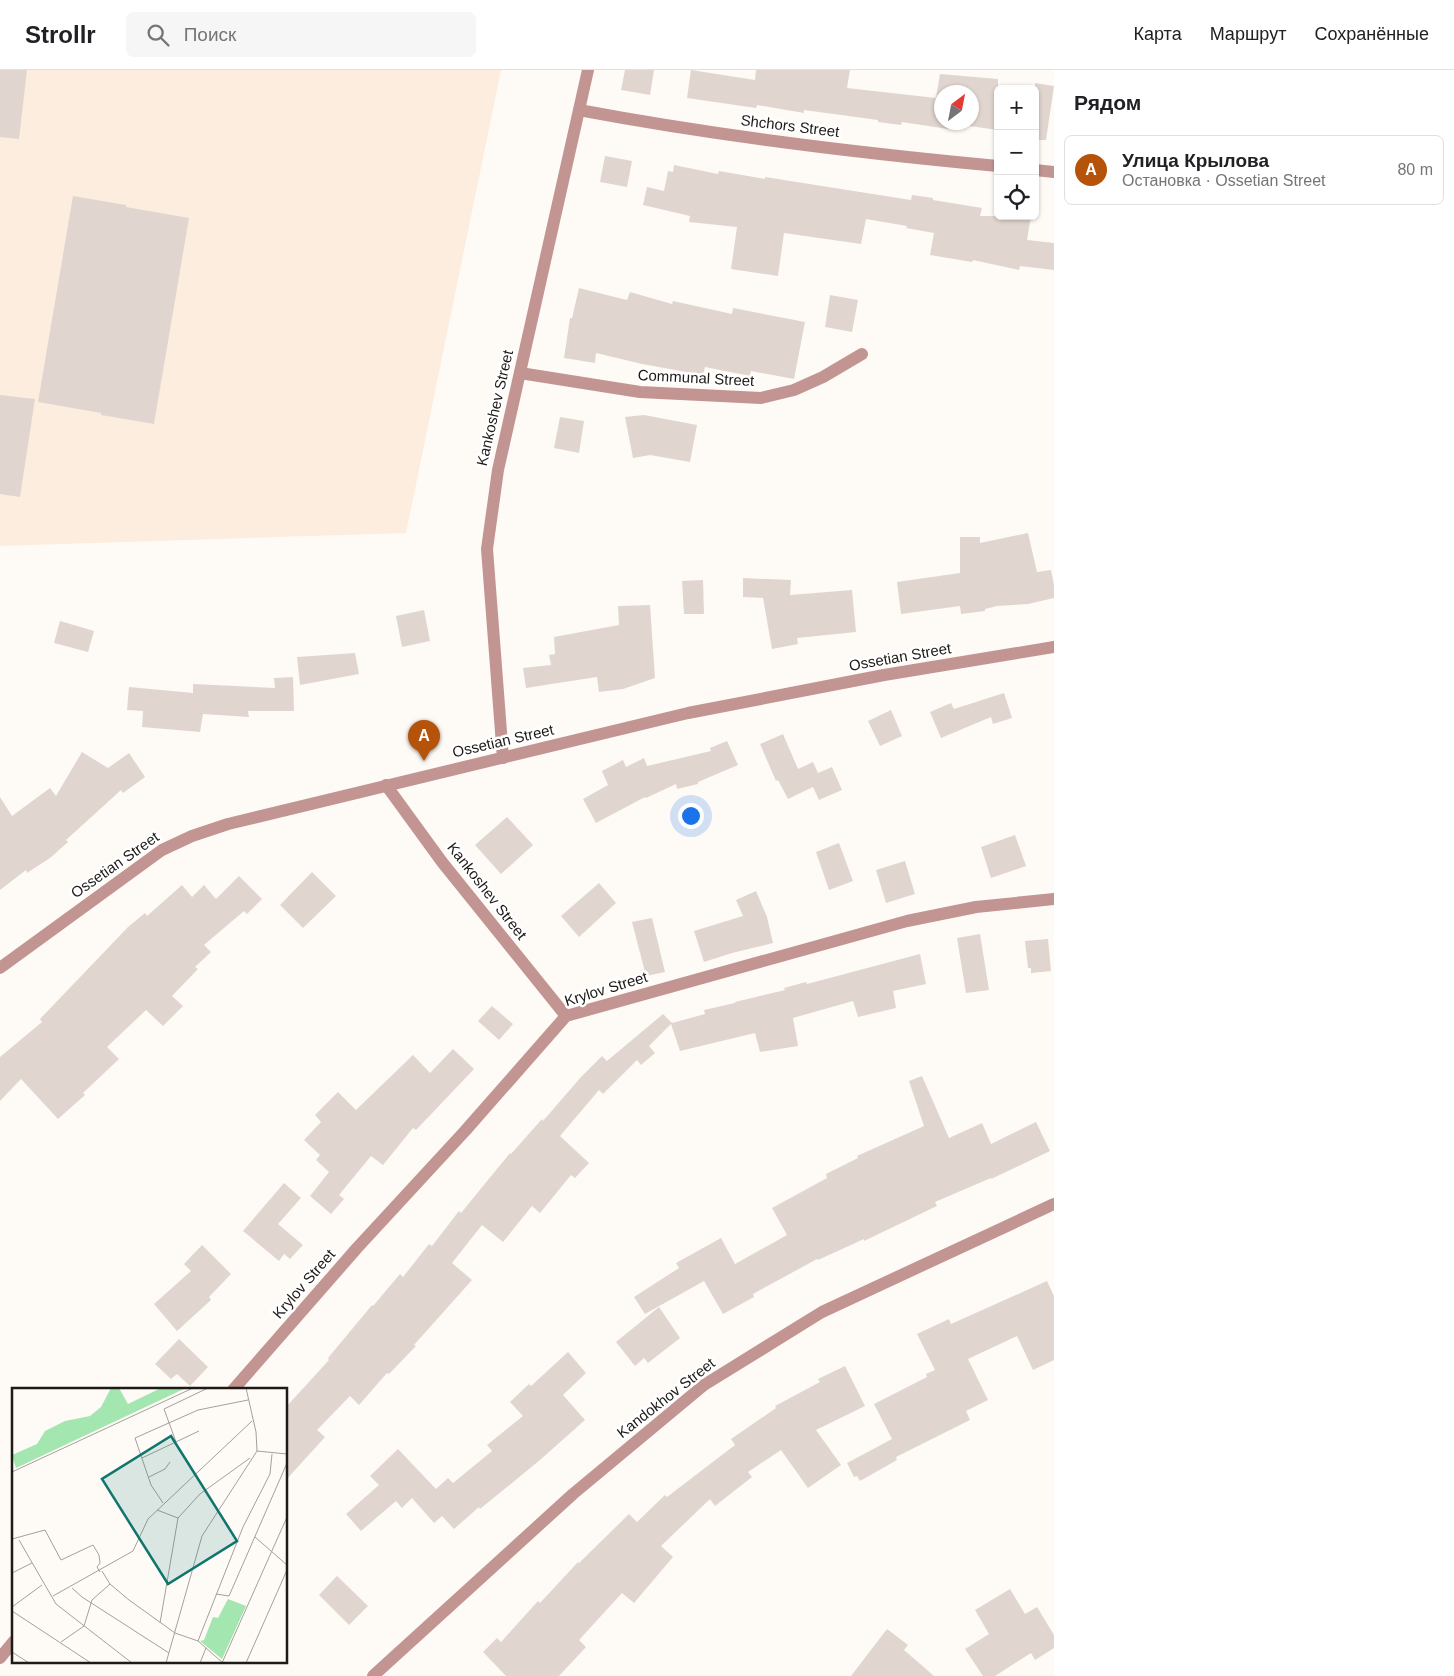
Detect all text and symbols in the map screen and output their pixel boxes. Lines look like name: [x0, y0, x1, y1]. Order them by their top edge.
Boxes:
search box: [126, 12, 476, 57]
text: Strollr: [25, 21, 96, 48]
icon: search: [144, 21, 172, 49]
text: Поиск: [184, 24, 236, 45]
text: Карта: [1134, 24, 1182, 44]
text: Маршрут: [1210, 24, 1286, 44]
text: Сохранённые: [1314, 24, 1429, 44]
north arrow: [934, 85, 979, 130]
map controls: [994, 85, 1039, 220]
button: +: [994, 85, 1039, 130]
text: Рядом: [1074, 91, 1141, 114]
street label: Shchors Street: [740, 111, 841, 140]
button: −: [994, 130, 1039, 175]
text: Улица Крылова: [1122, 150, 1269, 171]
text: A: [1085, 161, 1097, 178]
text: 80 m: [1397, 161, 1433, 178]
text: Остановка · Ossetian Street: [1122, 172, 1325, 189]
button: locate: [994, 175, 1039, 220]
street label: Kankoshev Street: [473, 347, 516, 467]
street label: Communal Street: [637, 366, 756, 389]
street label: Ossetian Street: [848, 639, 953, 674]
pin: A: [408, 720, 440, 761]
street label: Ossetian Street: [451, 720, 556, 760]
your location: [678, 803, 704, 829]
street label: Ossetian Street: [67, 828, 163, 901]
street label: Kankoshev Street: [444, 839, 531, 943]
street label: Krylov Street: [562, 968, 650, 1009]
street label: Krylov Street: [269, 1245, 339, 1322]
street label: Kandokhov Street: [613, 1354, 719, 1441]
inset map: [12, 1388, 288, 1664]

